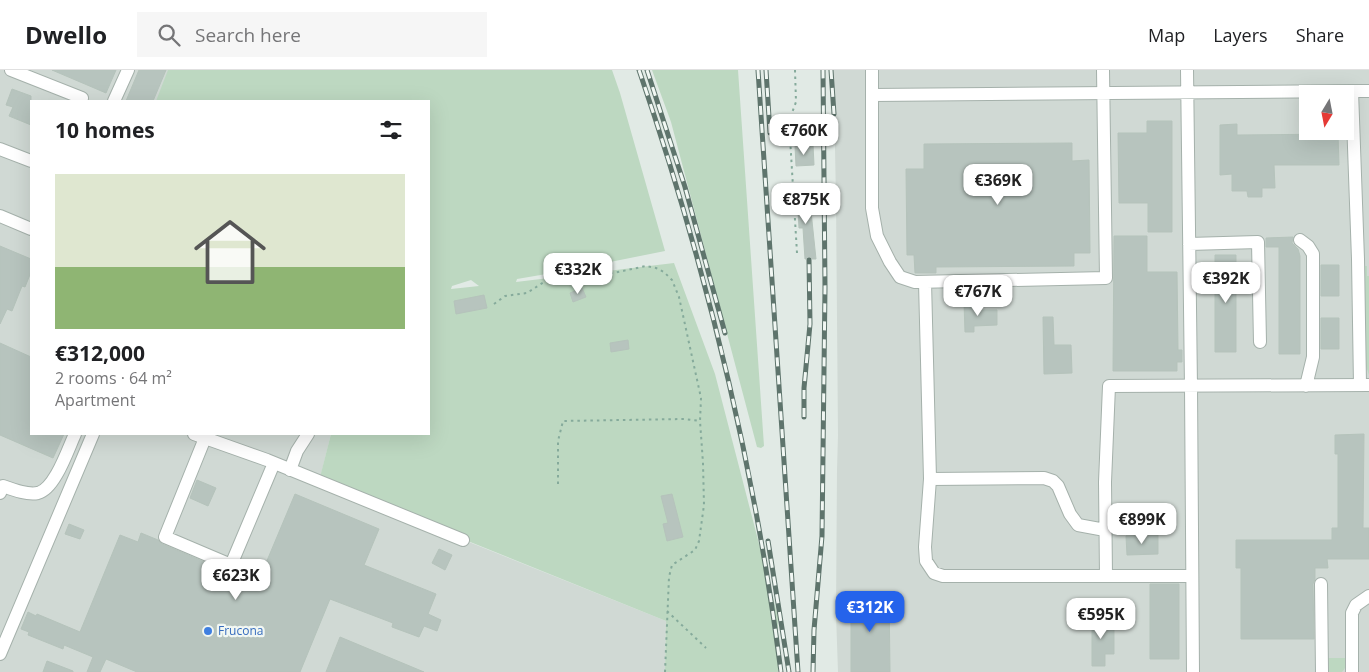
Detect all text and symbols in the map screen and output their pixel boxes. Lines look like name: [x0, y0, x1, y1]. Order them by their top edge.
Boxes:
search box: [137, 12, 487, 57]
text: Dwello: [25, 18, 107, 51]
icon: search: [155, 21, 183, 49]
text: Search here: [195, 22, 301, 48]
text: Map: [1148, 23, 1185, 47]
text: Layers: [1213, 23, 1268, 47]
text: Share: [1296, 23, 1344, 47]
north arrow: [1299, 85, 1354, 140]
map controls: [1299, 85, 1354, 140]
pin: €760K: [769, 114, 839, 156]
text: 10 homes: [55, 116, 155, 144]
icon: filters: [377, 116, 405, 144]
text: €760K: [780, 119, 828, 141]
pin: €369K: [963, 164, 1033, 206]
text: €369K: [974, 169, 1022, 191]
pin: €875K: [771, 182, 841, 225]
text: €875K: [782, 188, 830, 210]
icon: home: [185, 207, 275, 297]
pin: €332K: [543, 252, 613, 295]
text: €332K: [554, 258, 602, 280]
pin: €392K: [1191, 262, 1261, 304]
text: €392K: [1202, 267, 1250, 289]
pin: €767K: [943, 274, 1013, 317]
text: €767K: [954, 280, 1002, 302]
text: €312,000: [55, 339, 145, 367]
text: 2 rooms · 64 m²: [55, 367, 172, 389]
text: Apartment: [55, 389, 135, 411]
pin: €899K: [1107, 502, 1177, 545]
text: €899K: [1118, 508, 1166, 530]
pin: €623K: [201, 558, 271, 601]
text: €623K: [212, 564, 260, 586]
pin: €312K: [835, 590, 905, 633]
text: €312K: [846, 596, 894, 618]
pin: €595K: [1066, 598, 1136, 640]
text: €595K: [1077, 603, 1125, 625]
place label: Frucona: [218, 622, 263, 639]
marker: Frucona: [202, 625, 214, 637]

